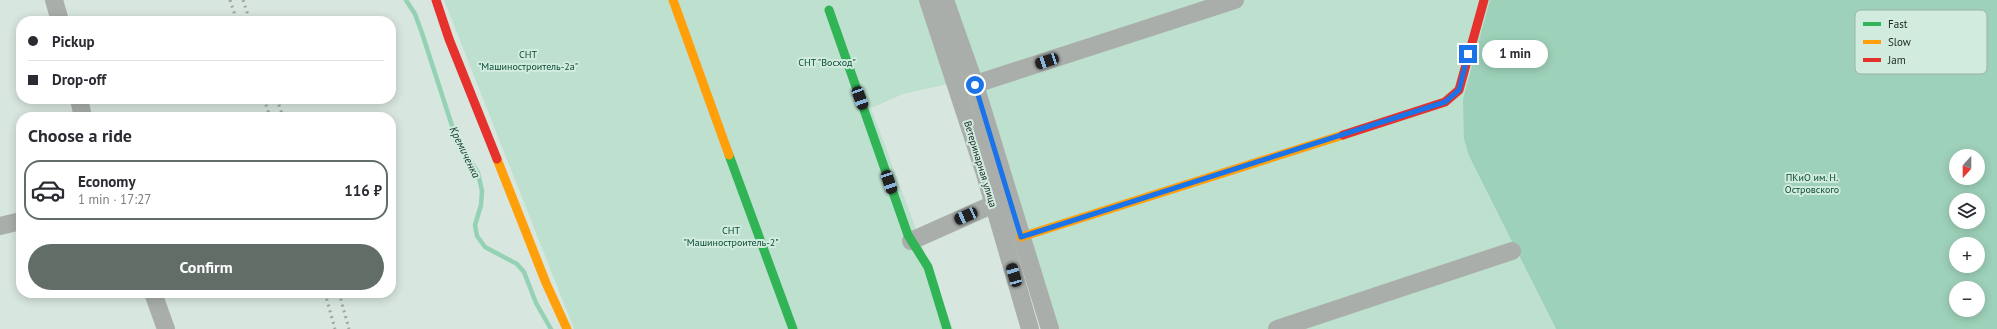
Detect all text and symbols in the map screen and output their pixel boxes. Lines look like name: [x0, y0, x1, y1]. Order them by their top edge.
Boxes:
legend: [1855, 10, 1987, 74]
text: Fast: [1888, 17, 1908, 31]
text: Pickup: [52, 32, 95, 51]
text: Slow: [1888, 35, 1911, 49]
callout: 1 min: [1482, 40, 1548, 68]
route end: [1459, 45, 1477, 63]
text: 1 min: [1499, 45, 1531, 62]
park label: СНТ "Машиностроитель-2а": [478, 48, 578, 73]
car: [1034, 52, 1060, 70]
text: Jam: [1887, 53, 1906, 67]
park label: СНТ "Восход": [798, 56, 856, 69]
text: Drop-off: [52, 70, 106, 89]
route start: [966, 76, 984, 94]
car: [850, 85, 870, 111]
street label: Ветеринарная улица: [961, 119, 1000, 209]
text: Choose a ride: [28, 124, 132, 147]
water label: Кремиченка: [447, 124, 484, 181]
north arrow: [1949, 149, 1985, 185]
map controls: [1949, 149, 1985, 317]
car: [879, 169, 899, 195]
park label: ПКиО им. Н. Островского: [1785, 171, 1839, 196]
icon: car: [30, 172, 66, 208]
text: Economy: [78, 172, 136, 191]
text: 116 ₽: [344, 181, 382, 200]
text: 1 min · 17:27: [78, 191, 151, 208]
button: layers: [1949, 193, 1985, 229]
car: [953, 206, 979, 226]
park label: СНТ "Машиностроитель-2": [683, 224, 779, 249]
button: +: [1949, 237, 1985, 273]
button: Confirm: [28, 244, 384, 290]
car: [1005, 262, 1023, 288]
button: −: [1949, 281, 1985, 317]

